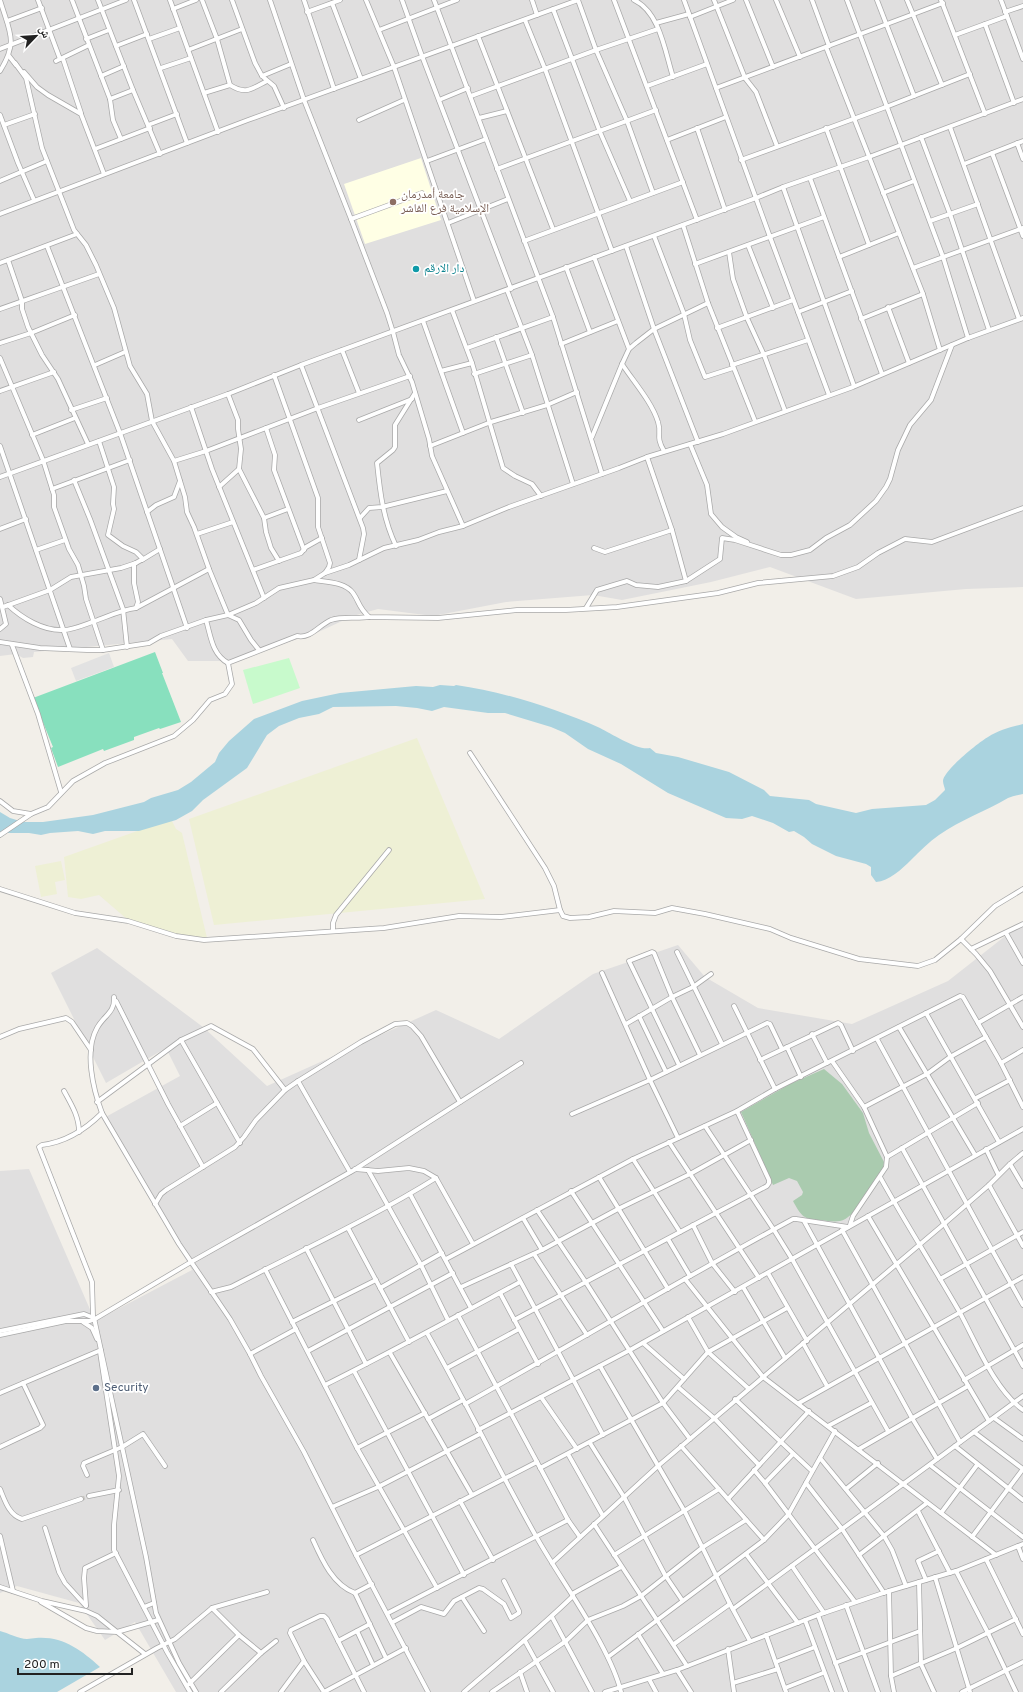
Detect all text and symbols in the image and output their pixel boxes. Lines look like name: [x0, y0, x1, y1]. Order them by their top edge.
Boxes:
north arrow: [16, 16, 56, 56]
text: ش: [35, 24, 53, 41]
place label: جامعة أمدرمان الإسلامية فرع الفاشر: [400, 187, 489, 217]
marker: جامعة أمدرمان الإسلامية فرع الفاشر: [388, 197, 398, 207]
place label: دار الارقم: [424, 261, 464, 277]
marker: دار الارقم: [411, 264, 421, 274]
place label: Security: [104, 1380, 149, 1396]
marker: Security: [91, 1383, 101, 1393]
scale bar: [18, 1650, 132, 1676]
text: 200 m: [24, 1657, 60, 1673]

